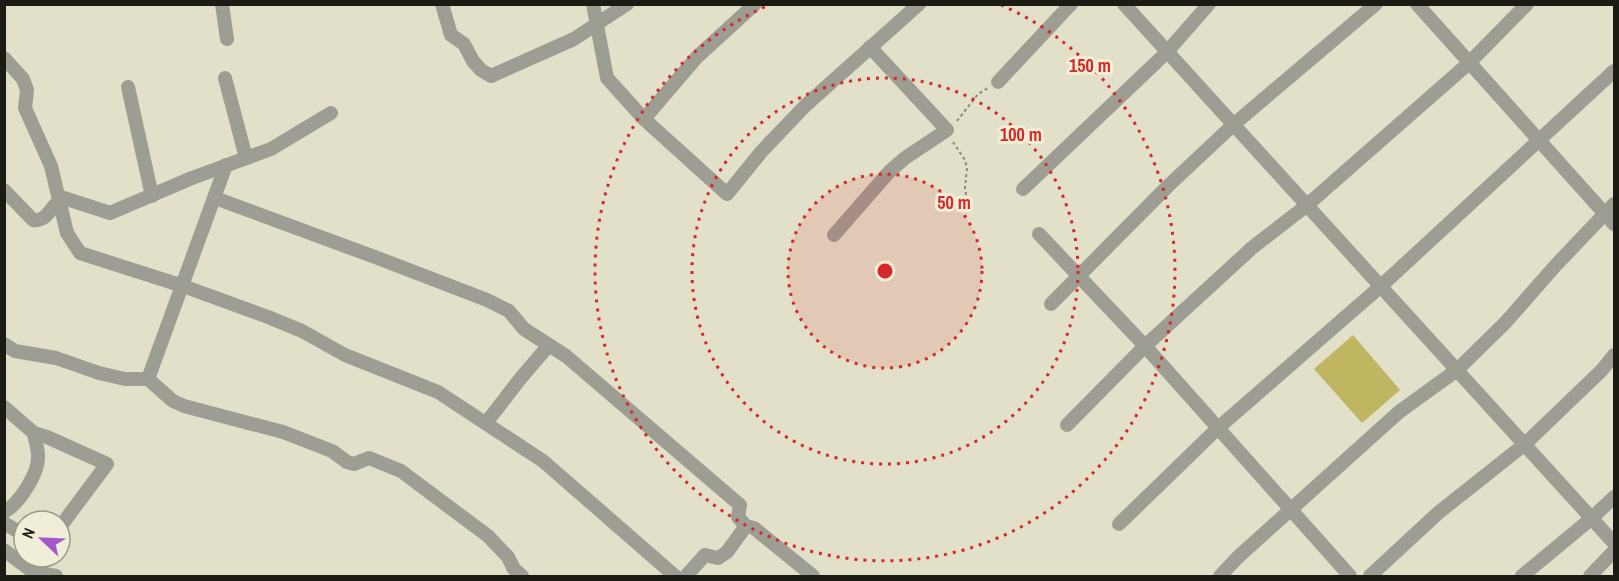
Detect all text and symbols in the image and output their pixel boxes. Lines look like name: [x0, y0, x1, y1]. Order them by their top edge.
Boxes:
text: 150 m: [1069, 53, 1111, 78]
text: 100 m: [1000, 122, 1042, 147]
text: 50 m: [937, 190, 971, 215]
centre of rings: [875, 261, 895, 281]
north arrow: [12, 509, 72, 569]
text: N: [16, 524, 40, 542]

